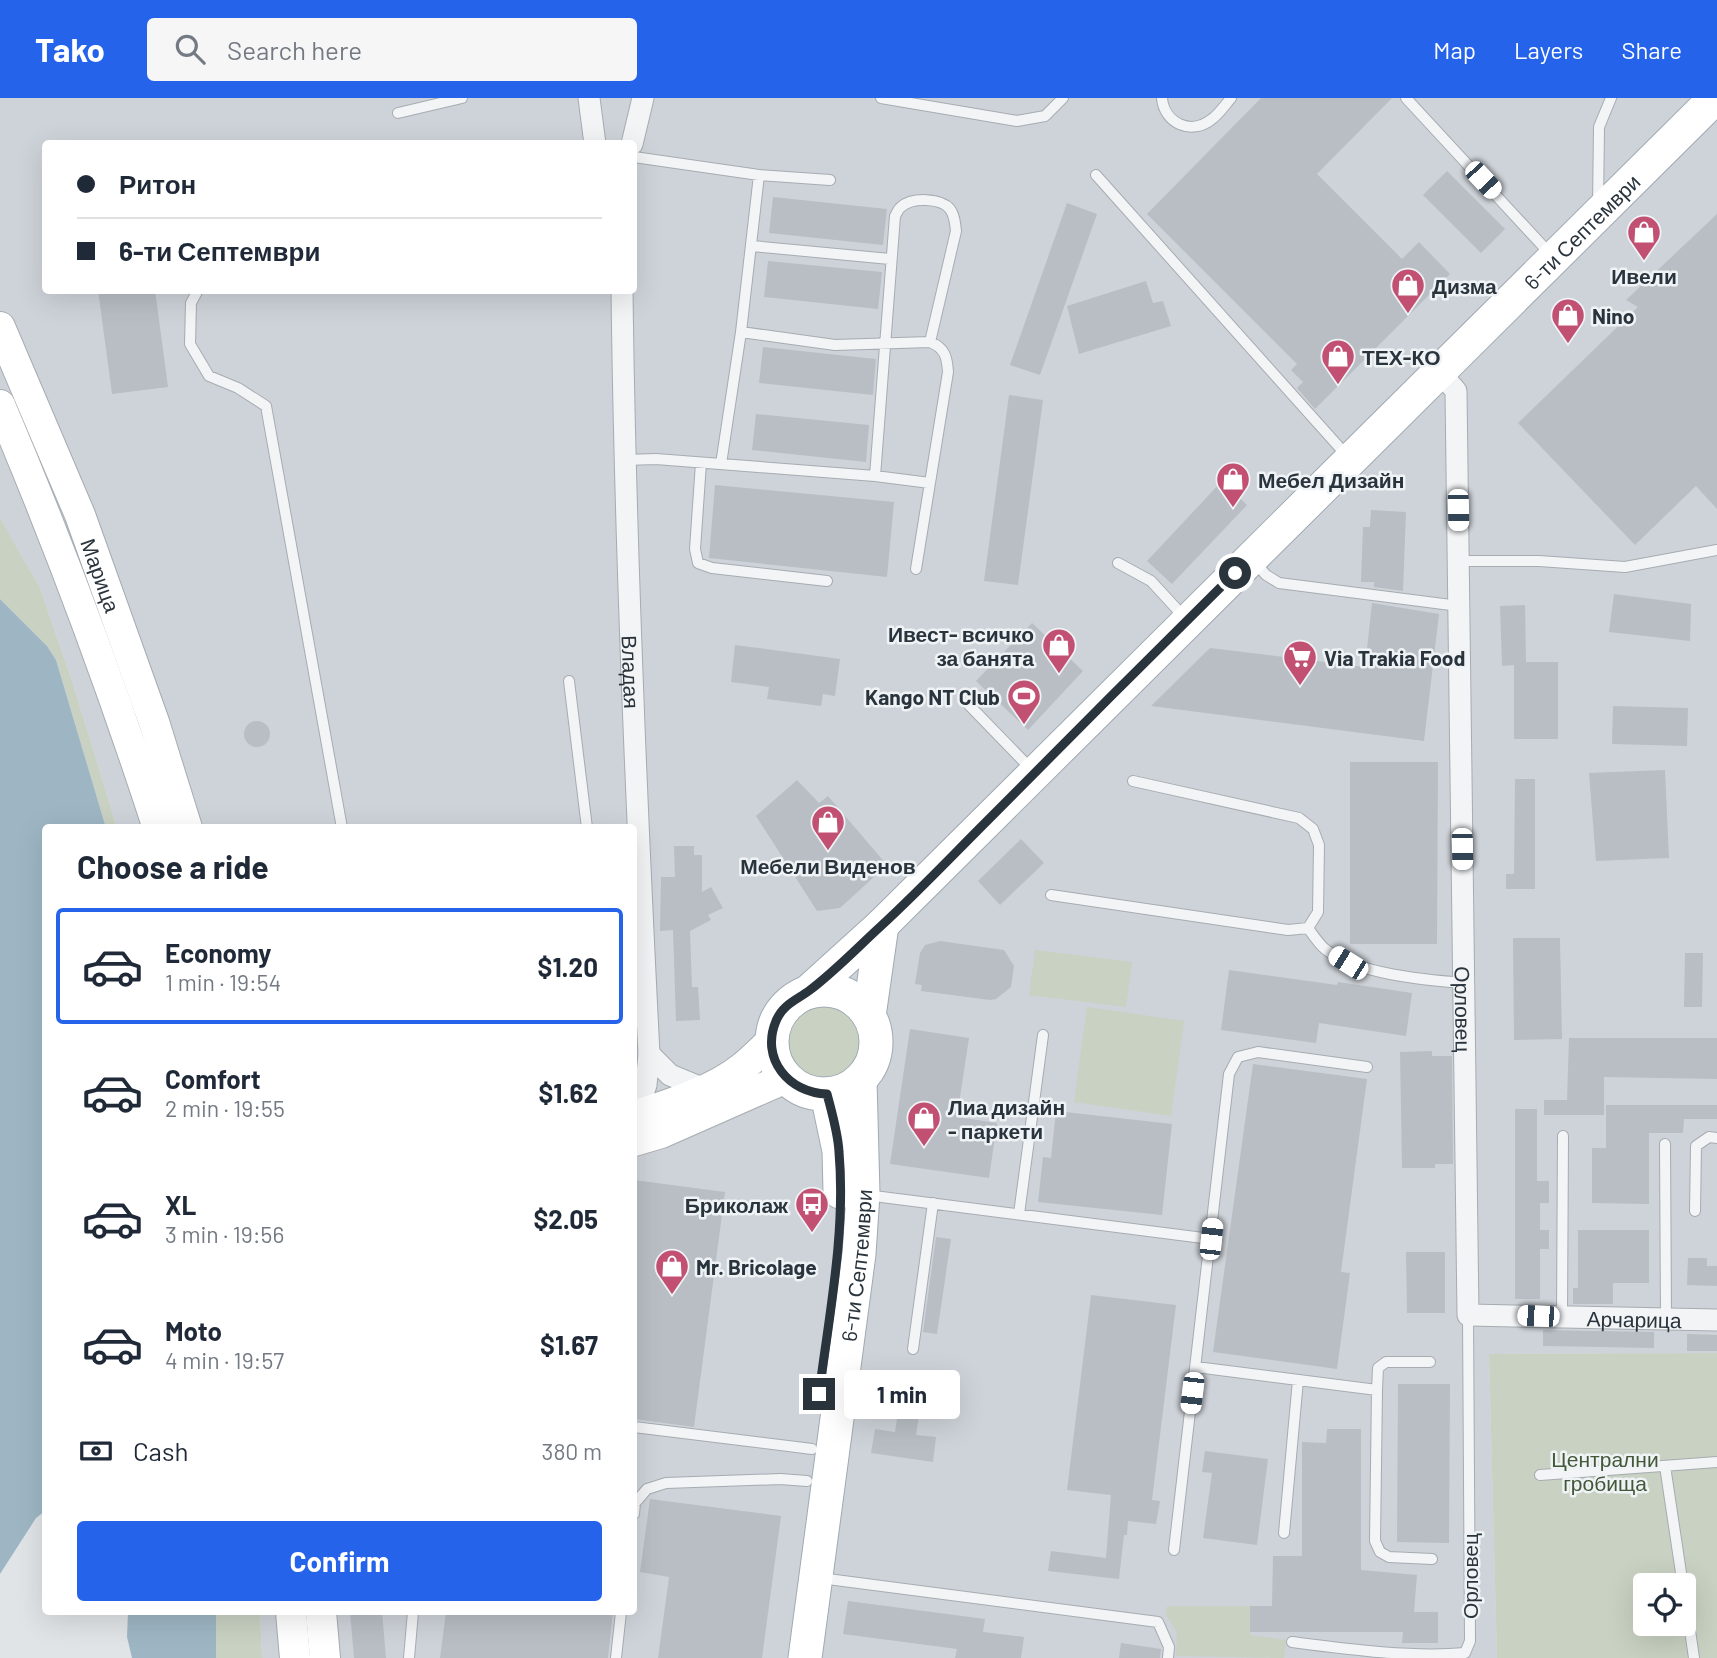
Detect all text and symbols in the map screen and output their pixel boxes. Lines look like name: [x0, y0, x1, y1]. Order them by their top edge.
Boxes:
search box: [147, 18, 637, 81]
text: Tako: [35, 29, 105, 69]
icon: search: [171, 30, 209, 68]
text: Search here: [227, 34, 362, 65]
text: Map: [1433, 35, 1476, 64]
text: Layers: [1514, 35, 1583, 64]
text: Share: [1621, 35, 1682, 64]
car: [1461, 157, 1506, 203]
text: Ритон: [119, 168, 196, 199]
street label: 6-ти Септември: [1518, 168, 1644, 294]
shop icon: Ивели: [1625, 213, 1663, 262]
text: 6-ти Септември: [119, 235, 320, 266]
place label: Ивели: [1611, 263, 1677, 288]
shop icon: Дизма: [1389, 266, 1427, 315]
place label: Дизма: [1432, 273, 1497, 298]
shop icon: Nino: [1549, 296, 1587, 345]
place label: Nino: [1592, 303, 1634, 328]
shop icon: ТЕХ-КО: [1319, 337, 1357, 386]
place label: ТЕХ-КО: [1362, 344, 1441, 369]
shop icon: Мебел Дизайн: [1214, 460, 1252, 509]
place label: Мебел Дизайн: [1258, 467, 1404, 492]
car: [1448, 489, 1469, 531]
street label: Марица: [77, 535, 126, 616]
route start: [1219, 557, 1251, 589]
place label: Ивест- всичко за банята: [888, 621, 1034, 670]
shop icon: Ивест- всичко за банята: [1040, 626, 1078, 675]
street label: Владая: [618, 635, 646, 709]
supermarket icon: Via Trakia Food: [1281, 638, 1319, 687]
place label: Via Trakia Food: [1324, 645, 1465, 670]
sports icon: Kango NT Club: [1005, 677, 1043, 726]
place label: Kango NT Club: [865, 684, 1000, 709]
shop icon: Мебели Виденов: [809, 803, 847, 852]
car: [1452, 828, 1473, 870]
text: Choose a ride: [77, 847, 269, 885]
place label: Мебели Виденов: [740, 853, 916, 878]
icon: car: [81, 935, 144, 998]
text: Economy: [165, 937, 271, 968]
car: [1325, 943, 1372, 983]
text: $1.20: [538, 951, 598, 982]
street label: Орловец: [1451, 966, 1477, 1053]
text: 1 min · 19:54: [165, 968, 281, 996]
icon: car: [81, 1061, 144, 1124]
text: Comfort: [165, 1063, 261, 1094]
text: $1.62: [538, 1077, 598, 1108]
text: 2 min · 19:55: [165, 1094, 285, 1122]
place label: Лиа дизайн - паркети: [948, 1094, 1065, 1143]
shop icon: Лиа дизайн - паркети: [905, 1099, 943, 1148]
bus stop icon: Бриколаж: [793, 1185, 831, 1234]
icon: car: [81, 1187, 144, 1250]
street label: 6-ти Септември: [835, 1188, 876, 1343]
text: XL: [165, 1189, 196, 1220]
place label: Бриколаж: [685, 1192, 789, 1217]
text: $2.05: [533, 1203, 598, 1234]
car: [1199, 1217, 1224, 1261]
text: 3 min · 19:56: [165, 1220, 284, 1248]
shop icon: Mr. Bricolage: [653, 1247, 691, 1296]
place label: Mr. Bricolage: [696, 1254, 817, 1279]
car: [1517, 1305, 1560, 1327]
street label: Арчарица: [1586, 1305, 1682, 1332]
icon: car: [81, 1313, 144, 1376]
text: Moto: [165, 1315, 222, 1346]
text: $1.67: [540, 1329, 598, 1360]
text: 4 min · 19:57: [165, 1346, 284, 1374]
callout: 1 min: [844, 1370, 959, 1418]
car: [1180, 1371, 1205, 1415]
route end: [803, 1378, 835, 1410]
text: 1 min: [877, 1380, 927, 1408]
icon: cash: [77, 1432, 115, 1470]
text: Cash: [133, 1435, 188, 1466]
text: 380 m: [542, 1437, 602, 1465]
park label: Централни гробища: [1551, 1446, 1659, 1495]
button: Confirm: [77, 1521, 602, 1601]
street label: Орловец: [1457, 1533, 1482, 1619]
map controls: [1633, 1573, 1696, 1636]
button: locate: [1633, 1573, 1696, 1636]

